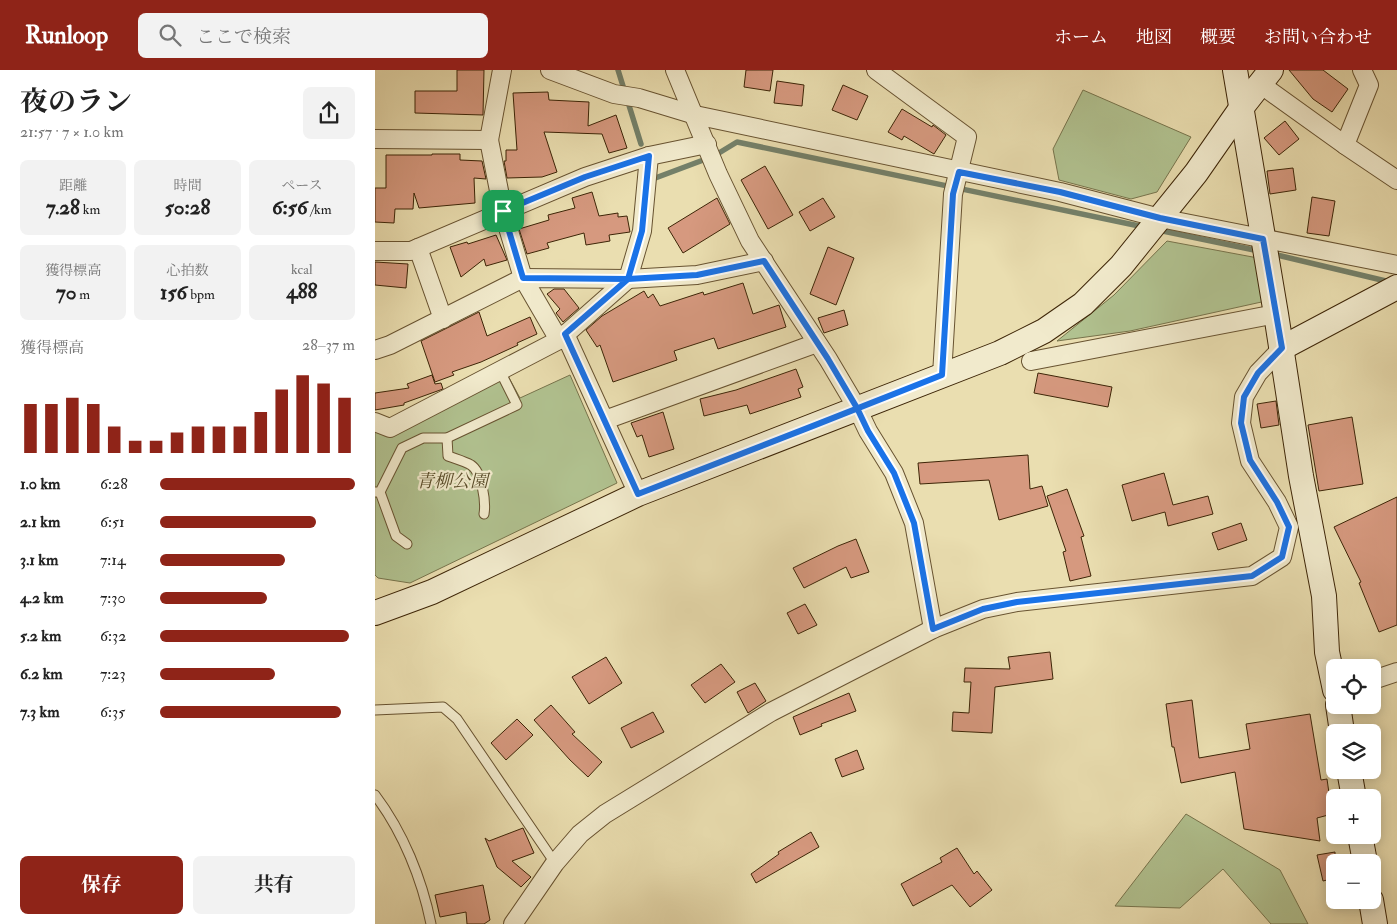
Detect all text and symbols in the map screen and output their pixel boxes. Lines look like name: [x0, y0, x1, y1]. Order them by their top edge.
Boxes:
search box: [138, 13, 488, 58]
text: Runloop: [25, 20, 108, 51]
icon: search: [156, 21, 184, 49]
text: ここで検索: [196, 25, 291, 49]
text: ホーム: [1054, 26, 1108, 49]
text: 地図: [1136, 26, 1172, 49]
text: 概要: [1200, 26, 1236, 49]
text: お問い合わせ: [1264, 26, 1372, 49]
text: 夜のラン: [20, 85, 132, 120]
button: share: [303, 87, 355, 139]
text: 21:57 · 7 × 1.0 km: [20, 122, 124, 142]
text: 距離: [59, 177, 87, 194]
text: 時間: [173, 177, 201, 194]
text: ペース: [281, 177, 322, 194]
pin: [482, 190, 524, 232]
text: 7.28: [46, 194, 80, 221]
text: 50:28: [165, 194, 210, 221]
text: 6:56: [272, 194, 308, 221]
icon: arrive: [489, 197, 517, 225]
text: km: [80, 201, 100, 218]
text: /km: [308, 201, 332, 218]
text: kcal: [291, 261, 313, 278]
text: 獲得標高: [45, 262, 101, 279]
text: 心拍数: [166, 262, 208, 279]
text: 488: [286, 278, 317, 305]
text: 70: [56, 279, 76, 306]
text: 156: [160, 279, 187, 306]
text: m: [76, 286, 90, 303]
text: bpm: [187, 286, 215, 303]
text: 28–37 m: [302, 335, 355, 355]
text: 獲得標高: [20, 338, 84, 358]
park label: 青柳公園: [416, 470, 491, 493]
text: 1.0 km: [20, 474, 60, 494]
text: 6:28: [100, 474, 128, 494]
text: 2.1 km: [20, 512, 60, 532]
text: 6:51: [100, 512, 125, 532]
text: 3.1 km: [20, 550, 58, 570]
text: 7:14: [100, 550, 126, 570]
text: 4.2 km: [20, 588, 64, 608]
text: 7:30: [100, 588, 126, 608]
text: 5.2 km: [20, 626, 61, 646]
text: 6:32: [100, 626, 126, 646]
map controls: [1326, 659, 1381, 909]
button: locate: [1326, 659, 1381, 714]
text: 6.2 km: [20, 664, 63, 684]
text: 7:23: [100, 664, 126, 684]
text: 7.3 km: [20, 702, 60, 722]
text: 6:35: [100, 702, 125, 722]
button: layers: [1326, 724, 1381, 779]
button: +: [1326, 789, 1381, 844]
button: −: [1326, 854, 1381, 909]
button: 保存: [20, 856, 183, 914]
button: 共有: [193, 856, 355, 914]

